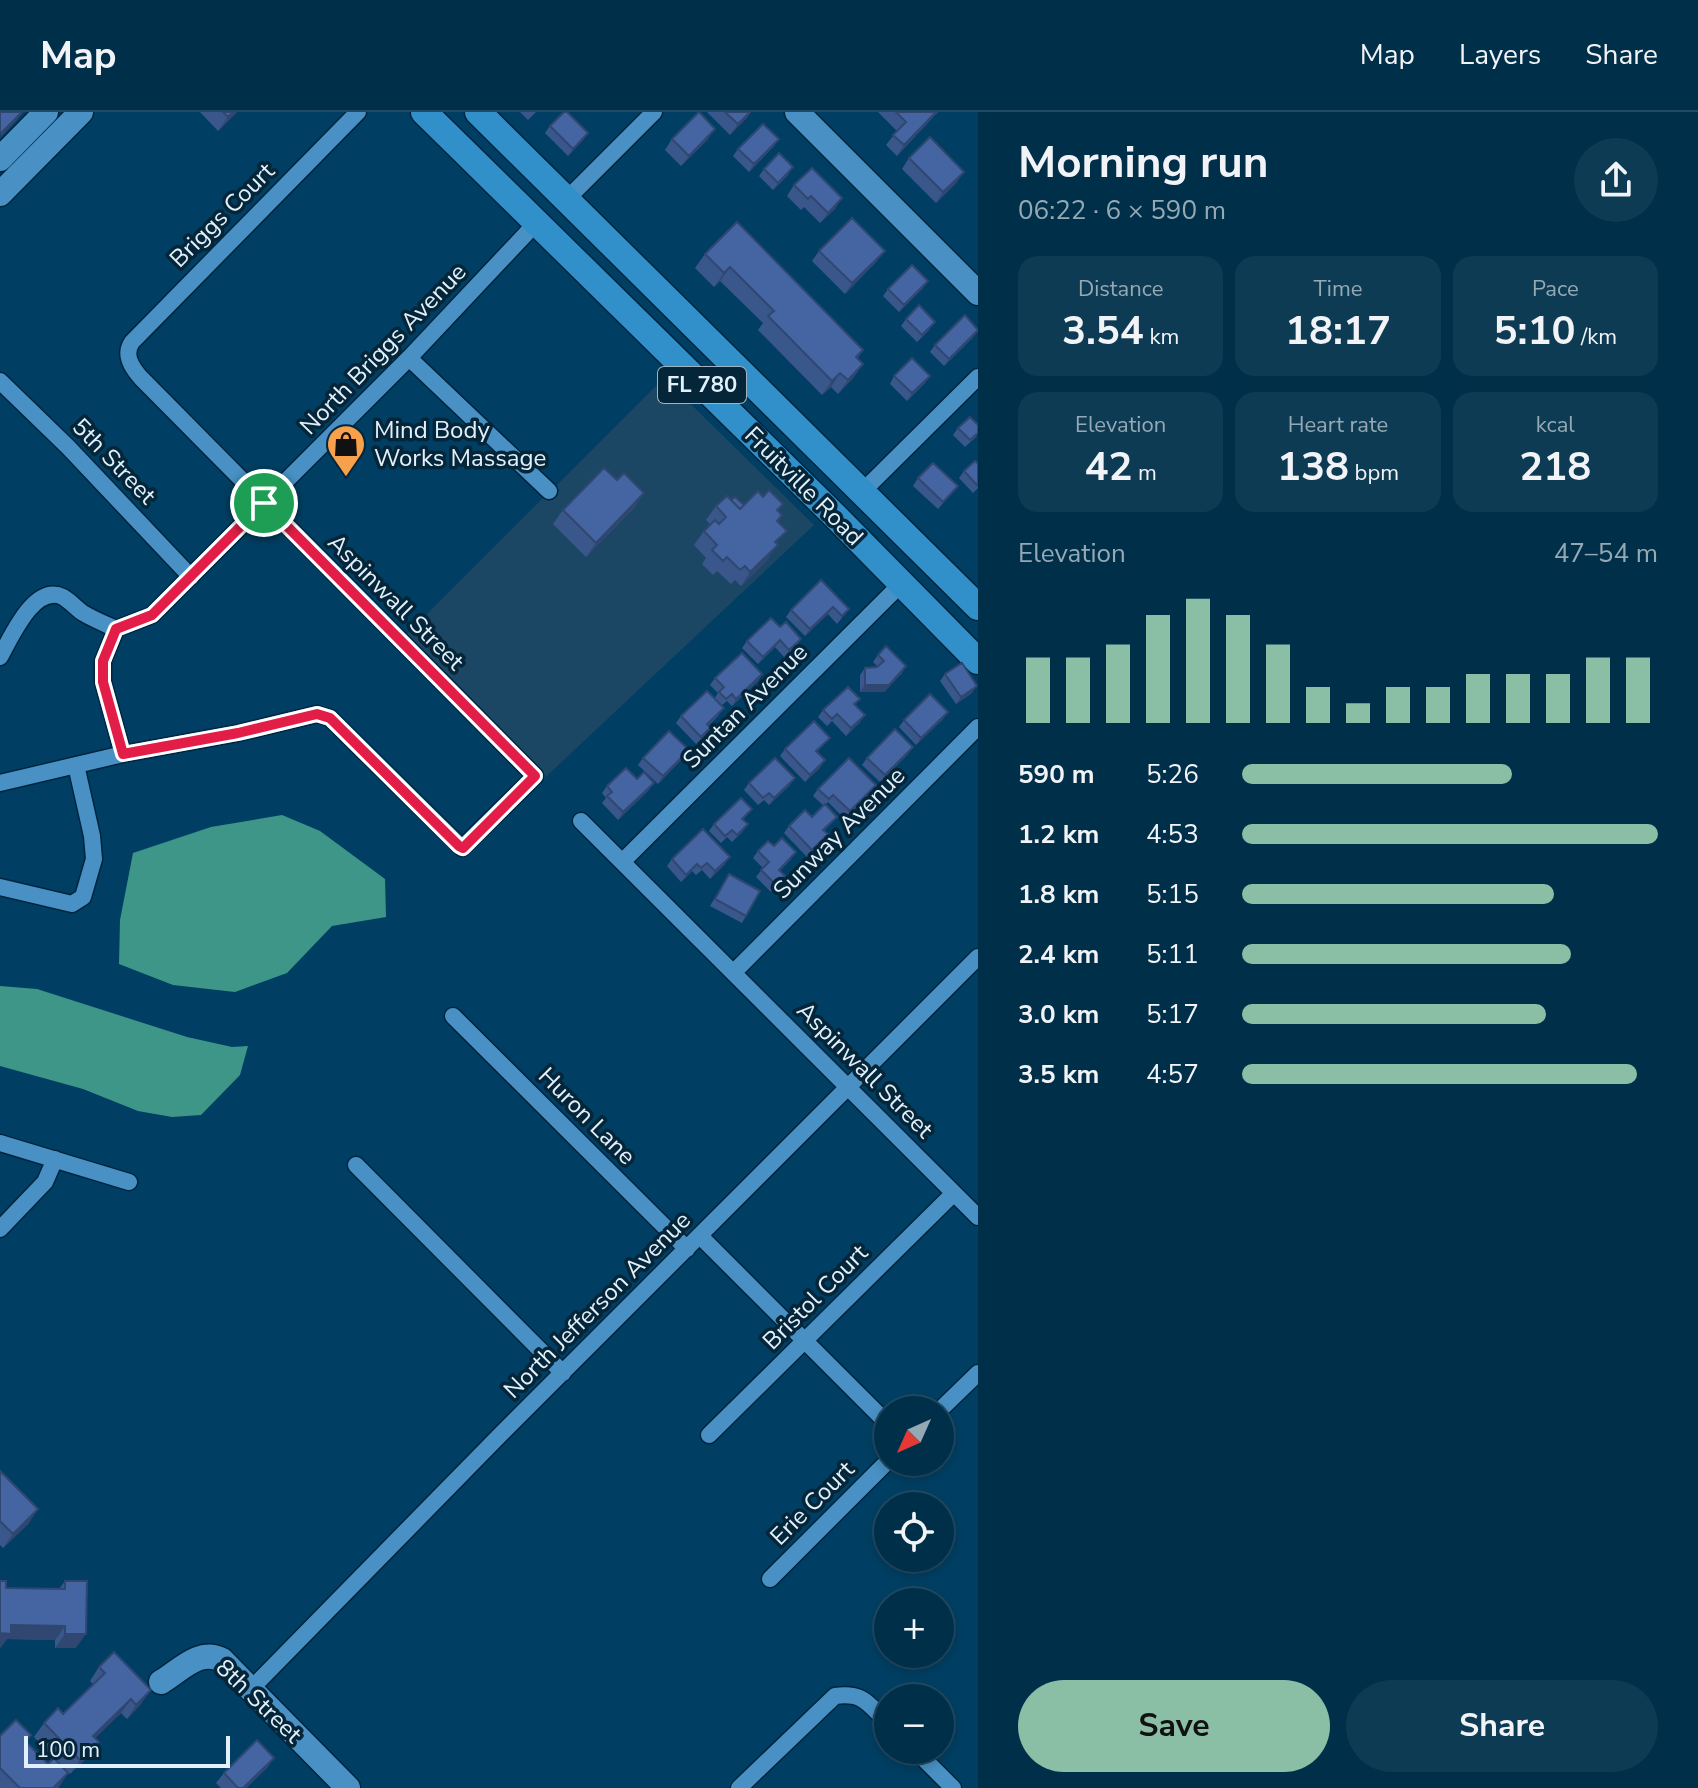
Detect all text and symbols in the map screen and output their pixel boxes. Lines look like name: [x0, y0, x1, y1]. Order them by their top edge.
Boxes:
text: Map: [40, 30, 117, 81]
text: Map: [1360, 36, 1415, 74]
text: Layers: [1459, 36, 1541, 74]
text: Share: [1585, 36, 1658, 74]
text: Morning run: [1018, 133, 1268, 193]
button: share: [1574, 138, 1658, 222]
street label: Briggs Court: [163, 155, 282, 274]
text: 06:22 · 6 × 590 m: [1018, 193, 1226, 228]
street label: North Briggs Avenue: [293, 256, 473, 442]
text: Distance: [1078, 274, 1163, 304]
text: Time: [1314, 274, 1362, 304]
text: Pace: [1532, 274, 1579, 304]
text: 3.54: [1062, 304, 1144, 358]
text: 18:17: [1285, 304, 1391, 358]
text: 5:10: [1494, 304, 1575, 358]
text: km: [1144, 322, 1179, 352]
text: /km: [1575, 322, 1617, 352]
road number: FL 780: [658, 367, 746, 403]
text: Elevation: [1075, 410, 1166, 440]
text: Heart rate: [1288, 410, 1388, 440]
text: kcal: [1536, 410, 1575, 440]
street label: 5th Street: [65, 411, 163, 511]
place label: Mind Body Works Massage: [374, 414, 546, 474]
street label: Fruitville Road: [738, 420, 870, 552]
shop icon: Mind Body Works Massage: [325, 423, 367, 478]
text: 42: [1084, 440, 1132, 494]
text: 138: [1277, 440, 1349, 494]
text: 218: [1519, 440, 1591, 494]
text: m: [1132, 458, 1157, 488]
text: bpm: [1349, 458, 1399, 488]
pin: [230, 469, 298, 537]
icon: arrive: [242, 481, 286, 525]
street label: Aspinwall Street: [321, 527, 472, 678]
text: Elevation: [1018, 536, 1126, 571]
text: 47–54 m: [1554, 536, 1658, 571]
street label: Suntan Avenue: [676, 637, 814, 775]
text: 590 m: [1018, 757, 1095, 792]
text: 5:26: [1146, 757, 1199, 792]
street label: Sunway Avenue: [766, 760, 912, 906]
text: 1.2 km: [1018, 817, 1099, 852]
text: 4:53: [1146, 817, 1199, 852]
text: 1.8 km: [1018, 877, 1099, 912]
text: 5:15: [1146, 877, 1199, 912]
text: 2.4 km: [1018, 937, 1099, 972]
text: 5:11: [1146, 937, 1199, 972]
street label: Aspinwall Street: [790, 995, 941, 1146]
text: 3.0 km: [1018, 997, 1099, 1032]
text: 5:17: [1146, 997, 1199, 1032]
text: 3.5 km: [1018, 1057, 1099, 1092]
text: 4:57: [1146, 1057, 1199, 1092]
street label: Huron Lane: [531, 1060, 643, 1172]
street label: North Jefferson Avenue: [497, 1205, 697, 1405]
street label: Bristol Court: [755, 1237, 875, 1357]
north arrow: [874, 1396, 954, 1476]
map controls: [874, 1396, 954, 1764]
street label: Erie Court: [763, 1453, 862, 1552]
button: locate: [874, 1492, 954, 1572]
button: +: [874, 1588, 954, 1668]
street label: 8th Street: [209, 1652, 309, 1750]
button: Save: [1018, 1680, 1330, 1772]
button: Share: [1346, 1680, 1658, 1772]
button: −: [874, 1684, 954, 1764]
scale bar: [24, 1732, 230, 1768]
text: 100 m: [36, 1735, 100, 1765]

